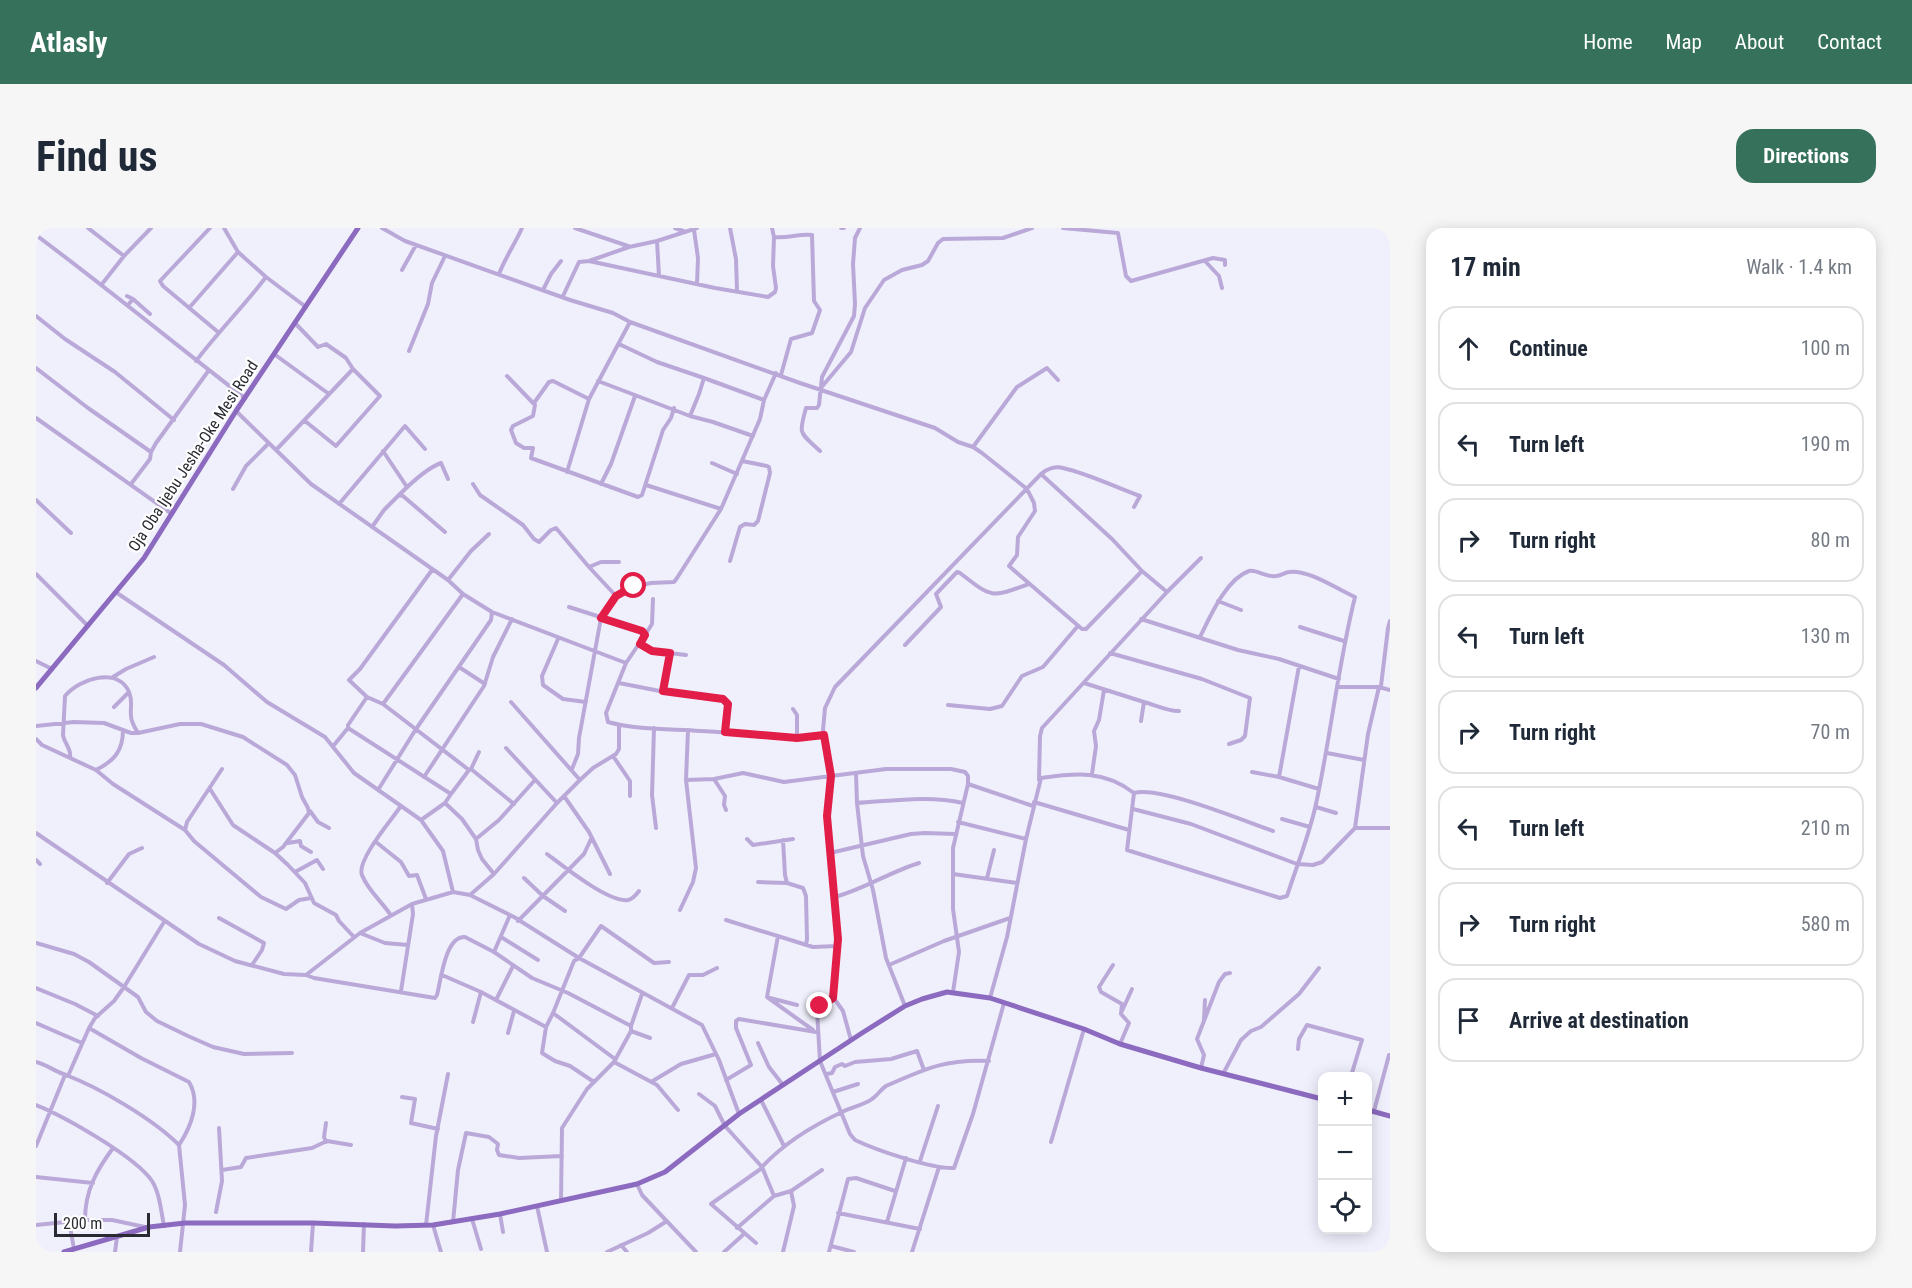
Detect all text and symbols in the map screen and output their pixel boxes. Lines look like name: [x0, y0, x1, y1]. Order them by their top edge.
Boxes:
text: Atlasly: [30, 26, 108, 59]
text: Home: [1583, 30, 1633, 54]
text: Map: [1666, 30, 1702, 54]
text: About: [1735, 30, 1784, 54]
text: Contact: [1817, 30, 1882, 54]
button: Directions: [1736, 129, 1876, 183]
text: Find us: [36, 132, 157, 181]
text: 17 min: [1450, 252, 1521, 282]
text: Walk · 1.4 km: [1746, 255, 1852, 279]
icon: ahead: [1452, 332, 1485, 365]
text: Continue: [1509, 336, 1588, 361]
text: 100 m: [1801, 336, 1850, 360]
street label: Oja Oba Ijebu Jesha-Oke Mesi Road: [124, 357, 262, 555]
icon: left: [1452, 428, 1485, 461]
text: Turn left: [1509, 432, 1584, 457]
text: 190 m: [1801, 432, 1850, 456]
icon: right: [1452, 524, 1485, 557]
text: Turn right: [1509, 528, 1596, 553]
text: 80 m: [1811, 528, 1850, 552]
route start: [620, 572, 646, 598]
icon: left: [1452, 620, 1485, 653]
text: Turn left: [1509, 624, 1584, 649]
text: 130 m: [1801, 624, 1850, 648]
icon: right: [1452, 716, 1485, 749]
text: Turn right: [1509, 720, 1596, 745]
text: 70 m: [1811, 720, 1850, 744]
icon: left: [1452, 812, 1485, 845]
text: Turn left: [1509, 816, 1584, 841]
text: 210 m: [1801, 816, 1850, 840]
icon: right: [1452, 908, 1485, 941]
text: Turn right: [1509, 912, 1596, 937]
text: 580 m: [1801, 912, 1850, 936]
route end: [806, 992, 832, 1018]
icon: arrive: [1452, 1004, 1485, 1037]
text: Arrive at destination: [1509, 1008, 1689, 1033]
map controls: [1318, 1072, 1372, 1234]
button: +: [1318, 1072, 1372, 1126]
button: −: [1318, 1126, 1372, 1180]
button: locate: [1318, 1180, 1372, 1234]
scale bar: [54, 1210, 150, 1238]
text: 200 m: [63, 1214, 102, 1233]

